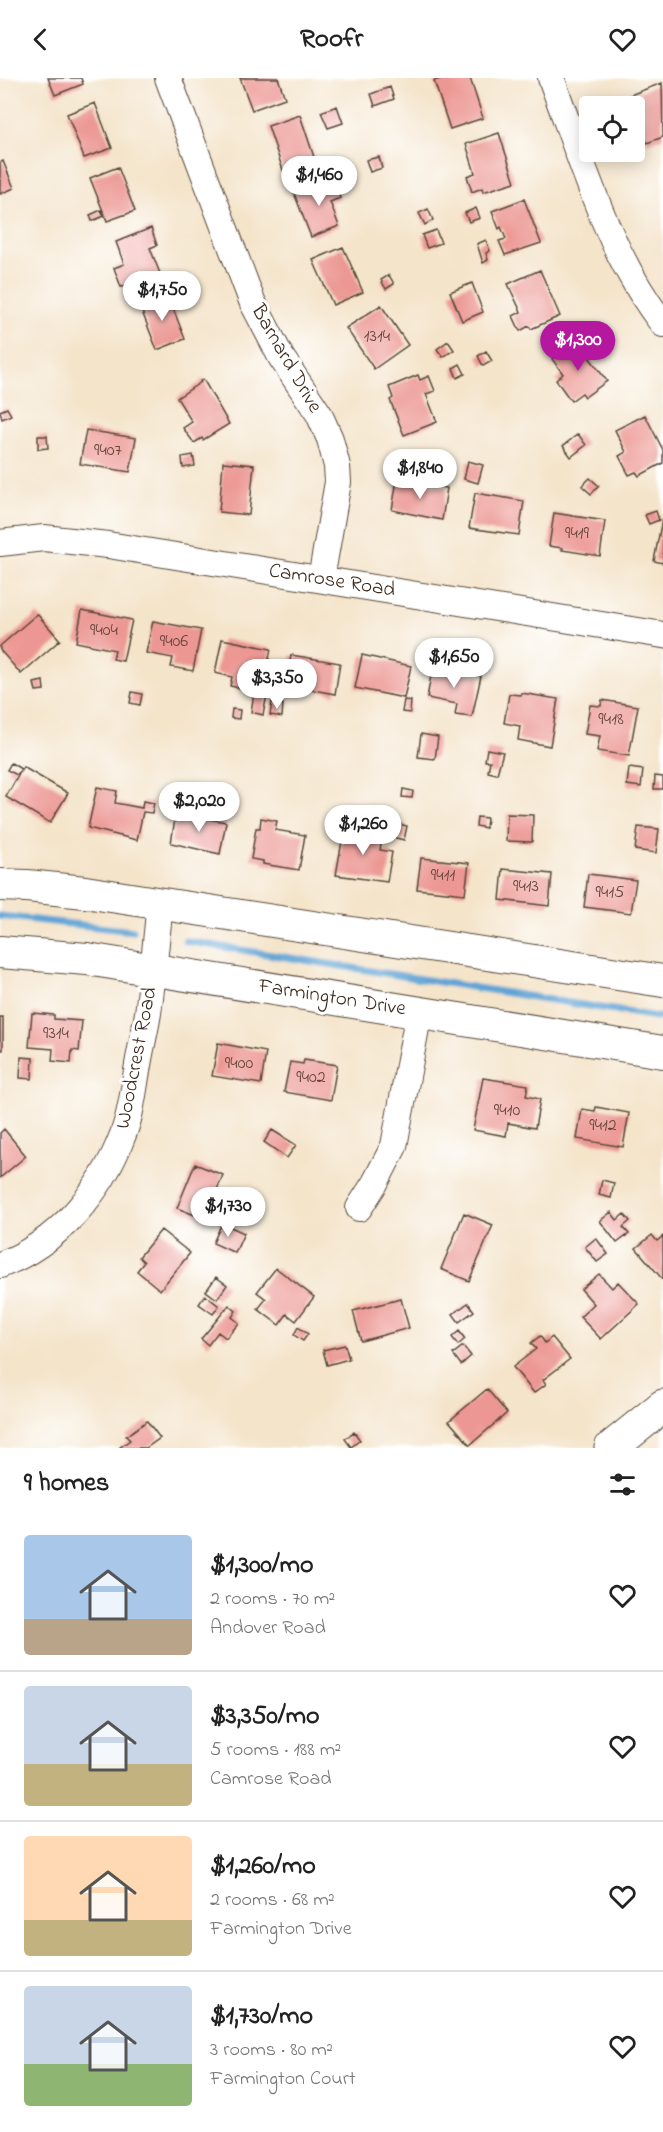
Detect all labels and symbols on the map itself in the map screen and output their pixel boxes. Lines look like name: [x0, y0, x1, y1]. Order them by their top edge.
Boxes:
pin: $1,460: [270, 156, 368, 207]
pin: $1,750: [113, 271, 211, 322]
street label: Barnard Drive: [242, 298, 330, 419]
pin: $1,300: [529, 321, 627, 372]
house number: 1314: [364, 324, 391, 350]
house number: 9407: [94, 438, 123, 464]
pin: $1,840: [371, 449, 469, 500]
house number: 9419: [565, 521, 590, 547]
street label: Camrose Road: [267, 556, 398, 606]
house number: 9404: [90, 618, 119, 644]
house number: 9406: [160, 629, 188, 655]
pin: $1,650: [405, 638, 503, 689]
pin: $3,350: [228, 659, 326, 710]
house number: 9418: [598, 707, 624, 733]
pin: $2,020: [150, 782, 248, 833]
pin: $1,260: [314, 805, 412, 856]
house number: 9411: [431, 863, 455, 889]
house number: 9413: [513, 874, 539, 900]
house number: 9415: [596, 880, 624, 906]
street label: Farmington Drive: [255, 971, 408, 1027]
street label: Woodcrest Road: [109, 984, 165, 1131]
house number: 9314: [43, 1021, 70, 1047]
house number: 9400: [225, 1051, 253, 1077]
house number: 9402: [296, 1065, 326, 1091]
house number: 9410: [494, 1098, 520, 1124]
house number: 9412: [589, 1113, 617, 1139]
pin: $1,730: [179, 1187, 277, 1238]

